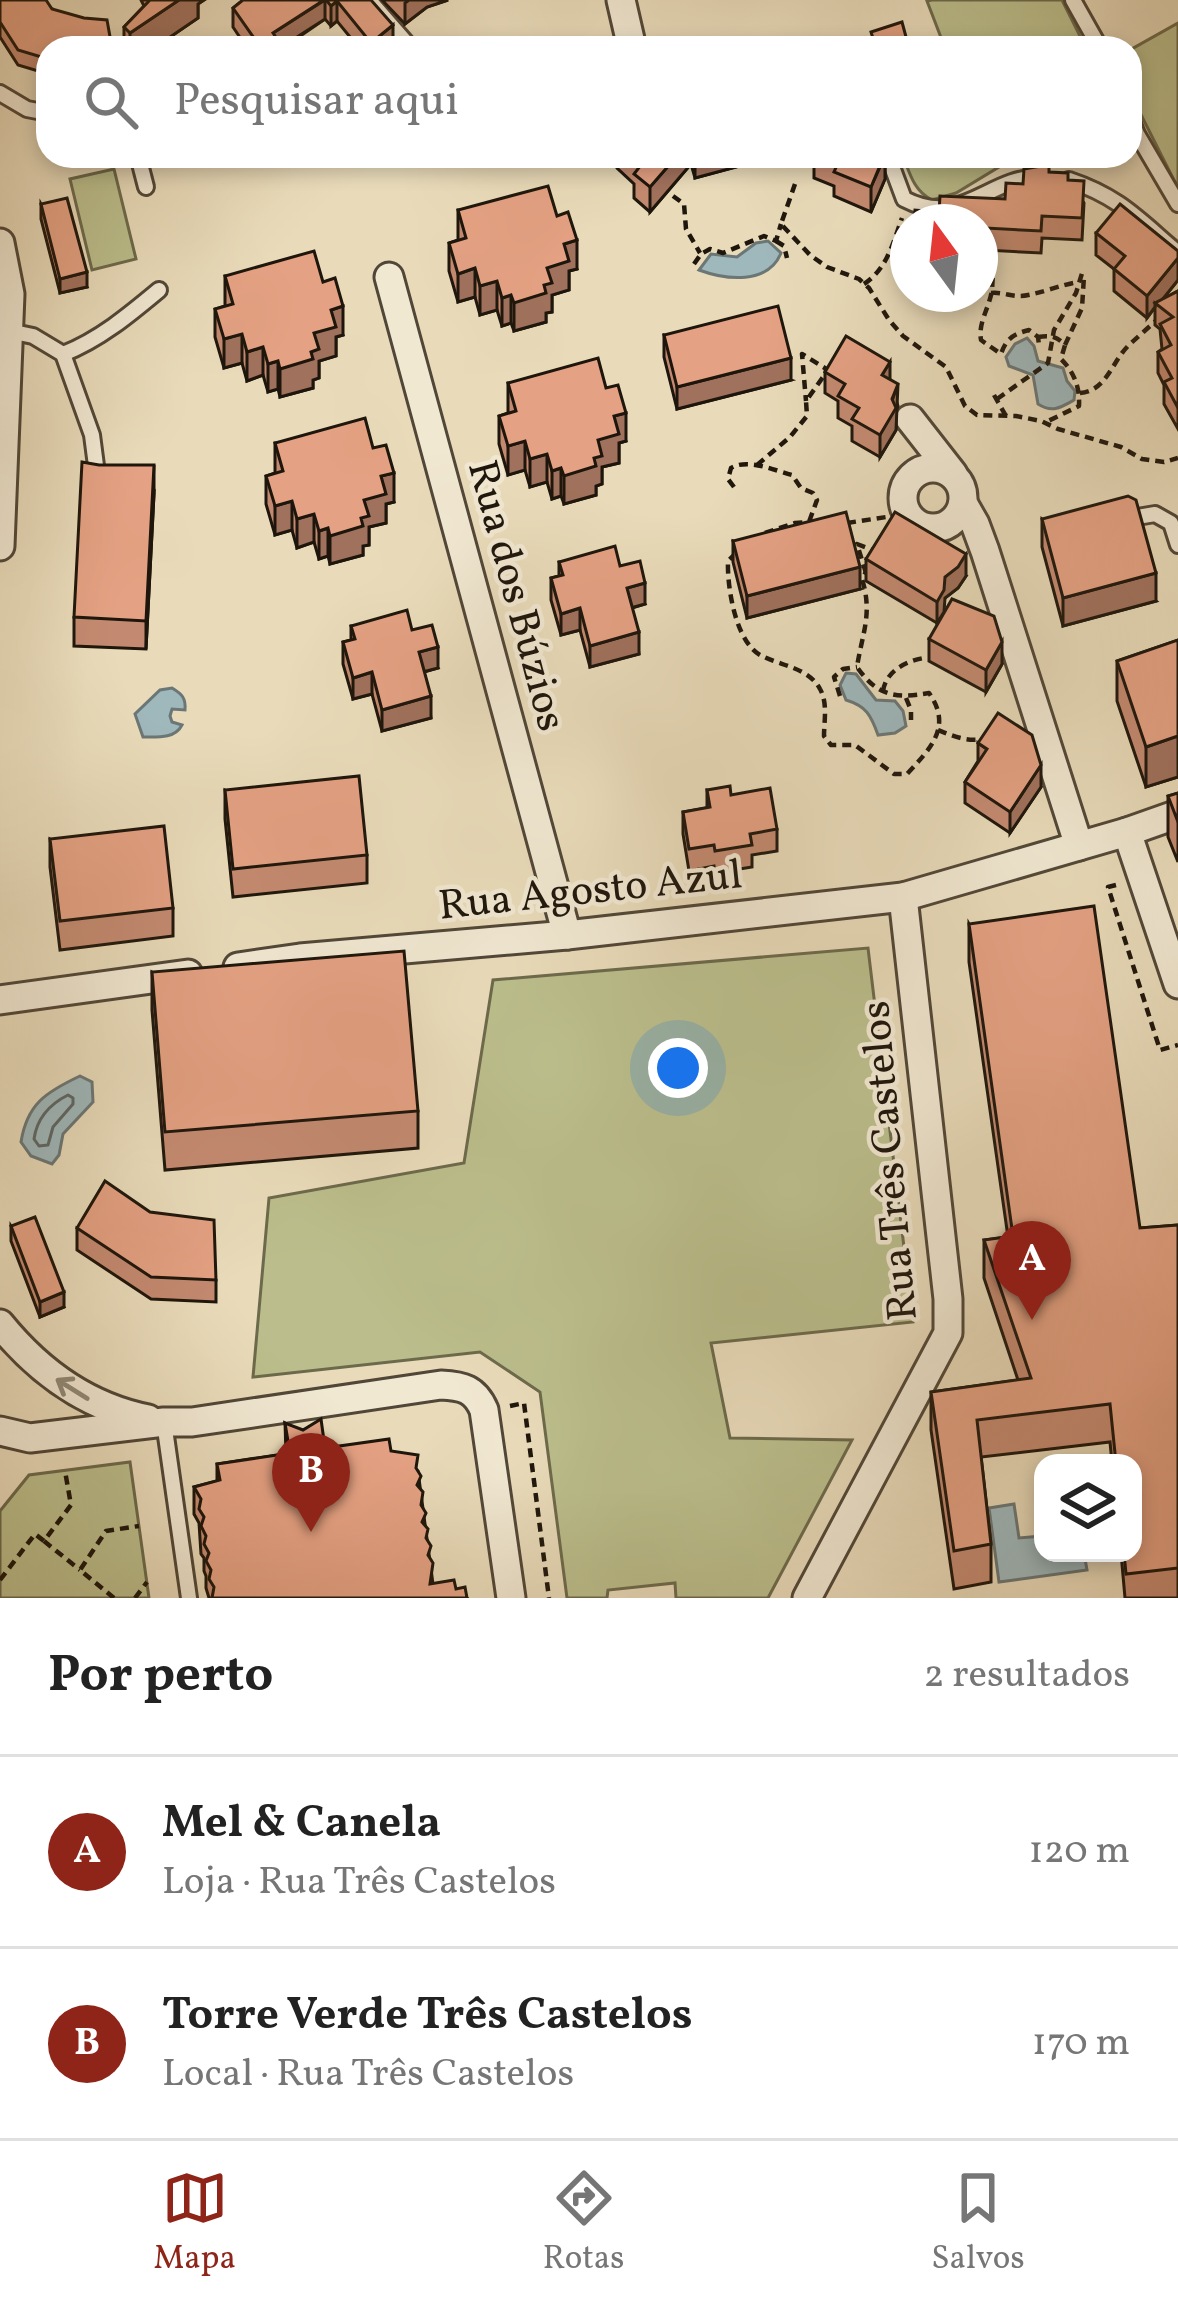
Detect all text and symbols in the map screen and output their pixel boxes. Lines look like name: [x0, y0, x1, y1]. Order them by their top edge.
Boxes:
search box: [36, 36, 1142, 168]
icon: search: [78, 69, 144, 135]
text: Pesquisar aqui: [174, 71, 459, 134]
north arrow: [890, 204, 998, 312]
street label: Rua dos Búzios: [450, 454, 579, 738]
street label: Rua Agosto Azul: [436, 847, 745, 938]
street label: Rua Três Castelos: [848, 998, 935, 1323]
your location: [648, 1038, 708, 1098]
pin: A: [993, 1221, 1071, 1320]
one-way arrow: [56, 1377, 90, 1401]
pin: B: [272, 1433, 350, 1532]
map controls: [1034, 1454, 1142, 1562]
button: layers: [1034, 1454, 1142, 1562]
text: Por perto: [48, 1641, 273, 1712]
text: 2 resultados: [924, 1649, 1130, 1703]
text: Mel & Canela: [162, 1793, 441, 1856]
text: A: [73, 1825, 101, 1879]
text: 120 m: [1029, 1825, 1130, 1879]
text: Loja · Rua Três Castelos: [162, 1856, 556, 1910]
text: Torre Verde Três Castelos: [162, 1985, 693, 2048]
text: B: [74, 2017, 100, 2071]
text: 170 m: [1032, 2017, 1130, 2071]
text: Local · Rua Três Castelos: [162, 2048, 574, 2102]
tab: Mapa: [153, 2165, 236, 2283]
tab: Rotas: [543, 2165, 624, 2283]
tab: Salvos: [931, 2165, 1025, 2283]

